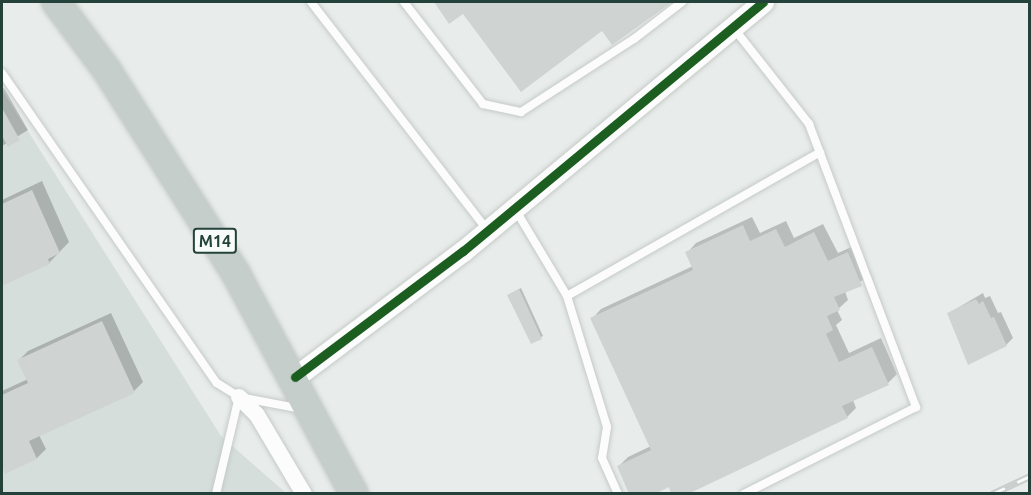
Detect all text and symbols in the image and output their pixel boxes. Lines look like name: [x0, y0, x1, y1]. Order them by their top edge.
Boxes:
road number: M14: [192, 228, 238, 254]

